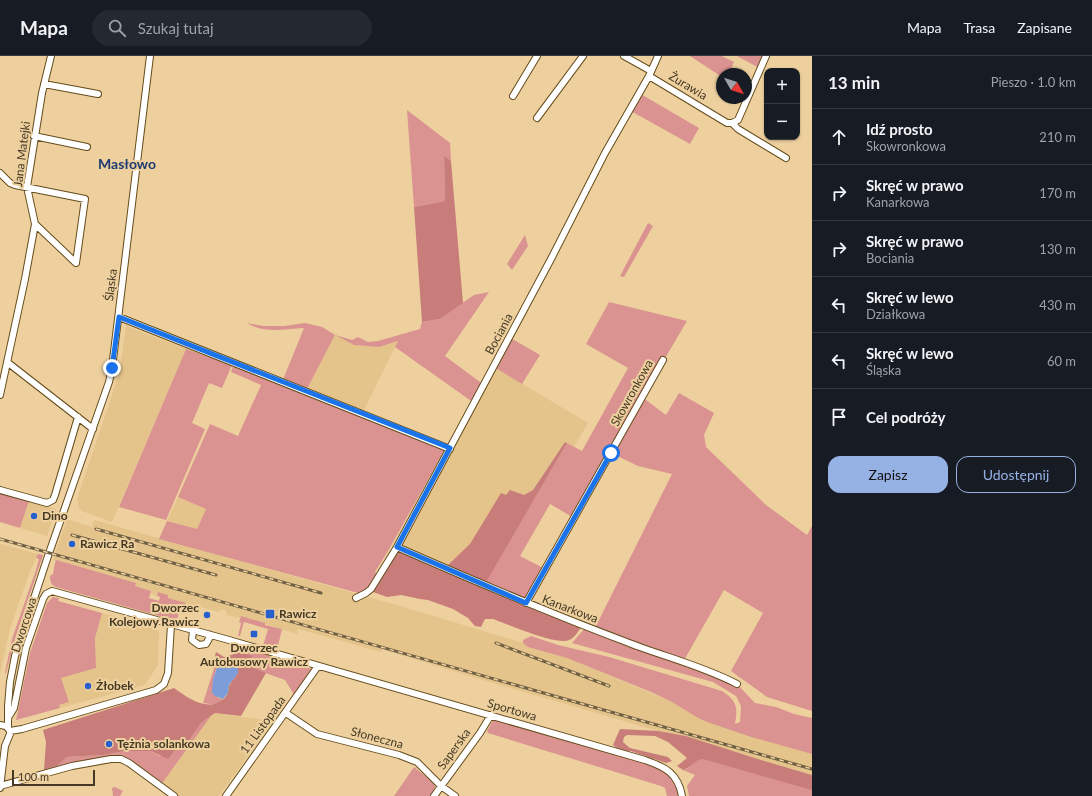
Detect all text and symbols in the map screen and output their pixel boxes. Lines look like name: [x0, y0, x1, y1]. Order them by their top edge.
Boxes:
search box: [92, 10, 372, 46]
text: Mapa: [20, 16, 68, 39]
icon: search: [106, 17, 128, 39]
text: Szukaj tutaj: [138, 19, 214, 37]
text: Mapa: [907, 19, 942, 36]
text: Trasa: [964, 19, 995, 36]
text: Zapisane: [1017, 19, 1072, 36]
street label: Żurawia: [666, 68, 710, 103]
north arrow: [716, 68, 752, 104]
map controls: [764, 68, 800, 140]
button: +: [764, 68, 800, 104]
text: 13 min: [828, 72, 880, 93]
text: Pieszo · 1.0 km: [991, 74, 1076, 90]
button: −: [764, 104, 800, 140]
street label: Jana Matejki: [10, 120, 33, 188]
text: Idź prosto: [866, 120, 933, 138]
icon: ahead: [828, 126, 850, 148]
text: 210 m: [1039, 129, 1076, 145]
text: Skowronkowa: [866, 138, 946, 154]
district label: Masłowo: [98, 155, 156, 172]
text: Skręć w prawo: [866, 176, 964, 194]
icon: right: [828, 182, 850, 204]
text: 170 m: [1039, 185, 1076, 201]
text: Kanarkowa: [866, 194, 930, 210]
text: Skręć w prawo: [866, 232, 964, 250]
icon: right: [828, 238, 850, 260]
text: 130 m: [1039, 241, 1076, 257]
text: Bociania: [866, 250, 914, 266]
street label: Śląska: [101, 268, 120, 302]
text: Skręć w lewo: [866, 288, 954, 306]
icon: left: [828, 294, 850, 316]
text: 430 m: [1039, 297, 1076, 313]
text: Działkowa: [866, 306, 925, 322]
street label: Bociania: [481, 311, 516, 357]
text: Skręć w lewo: [866, 344, 954, 362]
icon: left: [828, 350, 850, 372]
text: 60 m: [1047, 353, 1076, 369]
street label: Skowronkowa: [607, 357, 656, 429]
route end: [103, 359, 121, 377]
text: Śląska: [866, 362, 901, 378]
icon: arrive: [828, 406, 850, 428]
text: Cel podróży: [866, 408, 945, 426]
route start: [602, 444, 620, 462]
button: Zapisz: [828, 456, 948, 493]
button: Udostępnij: [956, 456, 1076, 493]
place label: Dino: [42, 508, 68, 523]
marker: Dino: [29, 511, 39, 521]
place label: Rawicz Ra: [80, 536, 134, 551]
marker: Rawicz Ra: [67, 539, 77, 549]
street label: Kanarkowa: [540, 591, 600, 626]
street label: Dworcowa: [8, 595, 39, 654]
place label: Dworzec Kolejowy Rawicz: [109, 600, 199, 629]
place label: Rawicz: [279, 606, 317, 621]
marker: Rawicz: [264, 608, 276, 620]
marker: Dworzec Kolejowy Rawicz: [202, 610, 212, 620]
marker: Dworzec Autobusowy Rawicz: [249, 629, 259, 639]
place label: Dworzec Autobusowy Rawicz: [199, 640, 309, 669]
place label: Żłobek: [96, 678, 134, 693]
marker: Żłobek: [83, 681, 93, 691]
street label: 11 Listopada: [237, 693, 289, 756]
street label: Sportowa: [486, 695, 539, 724]
street label: Słoneczna: [349, 723, 405, 752]
street label: Saperska: [434, 725, 474, 772]
place label: Tężnia solankowa: [117, 736, 210, 751]
marker: Tężnia solankowa: [104, 739, 114, 749]
scale bar: [12, 768, 95, 787]
text: 100 m: [18, 770, 49, 783]

